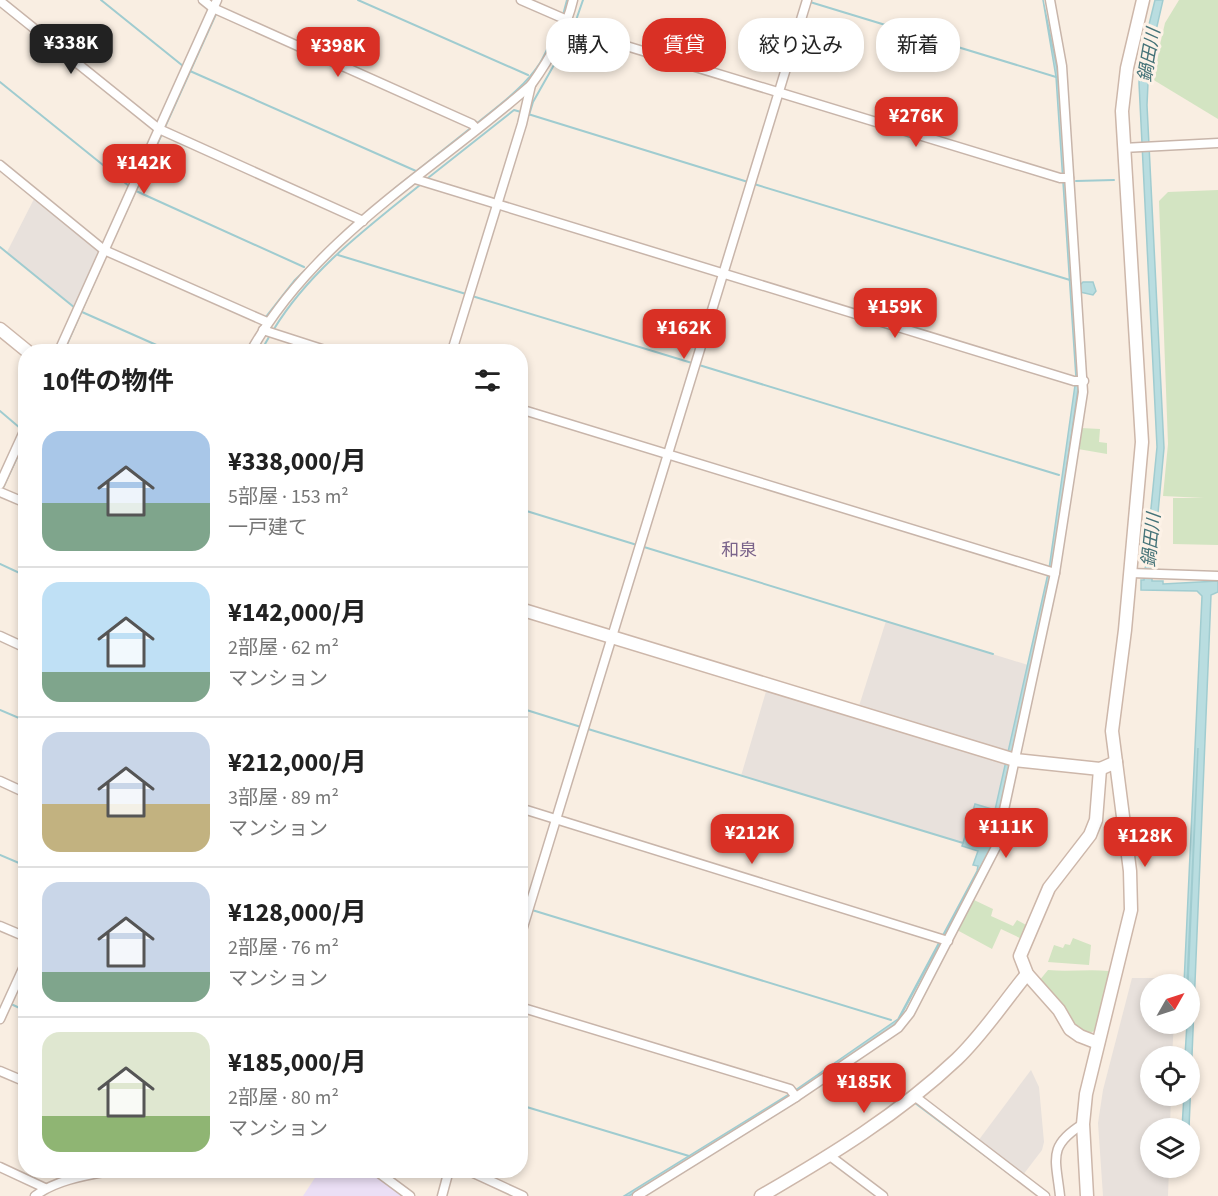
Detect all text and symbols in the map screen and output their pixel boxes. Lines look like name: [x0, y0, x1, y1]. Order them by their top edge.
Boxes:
chip: 購入: [546, 18, 630, 72]
chip: 賃貸: [642, 18, 726, 72]
chip: 絞り込み: [738, 18, 864, 72]
chip: 新着: [876, 18, 960, 72]
pin: ¥338K: [29, 24, 113, 75]
water label: 鍋田川: [1132, 24, 1167, 84]
pin: ¥398K: [296, 27, 380, 78]
text: ¥338K: [44, 29, 98, 57]
text: ¥398K: [311, 32, 365, 60]
pin: ¥276K: [874, 97, 958, 148]
text: ¥276K: [889, 102, 943, 130]
pin: ¥142K: [102, 144, 186, 195]
text: ¥142K: [117, 149, 171, 177]
pin: ¥159K: [853, 288, 937, 339]
text: ¥159K: [868, 293, 922, 321]
pin: ¥162K: [642, 309, 726, 360]
text: ¥162K: [657, 314, 711, 342]
text: 10件の物件: [42, 363, 173, 400]
icon: filters: [471, 364, 504, 397]
text: ¥338,000/月: [228, 443, 367, 480]
icon: home: [90, 455, 162, 527]
text: 5部屋 · 153 m²: [228, 483, 349, 511]
water label: 鍋田川: [1136, 510, 1167, 568]
text: 一戸建て: [228, 514, 308, 542]
district label: 和泉: [721, 538, 757, 563]
text: ¥142,000/月: [228, 594, 367, 631]
icon: home: [90, 606, 162, 678]
text: 2部屋 · 62 m²: [228, 634, 339, 662]
text: マンション: [228, 665, 328, 693]
text: ¥212,000/月: [228, 744, 367, 781]
icon: home: [90, 756, 162, 828]
text: 3部屋 · 89 m²: [228, 784, 339, 812]
pin: ¥111K: [964, 808, 1048, 859]
text: ¥111K: [979, 813, 1033, 841]
pin: ¥212K: [710, 814, 794, 865]
text: マンション: [228, 815, 328, 843]
pin: ¥128K: [1103, 817, 1187, 868]
text: ¥212K: [725, 819, 779, 847]
text: ¥128K: [1118, 822, 1172, 850]
text: ¥128,000/月: [228, 894, 367, 931]
icon: home: [90, 906, 162, 978]
text: 2部屋 · 76 m²: [228, 934, 339, 962]
text: マンション: [228, 965, 328, 993]
north arrow: [1140, 974, 1200, 1034]
map controls: [1140, 974, 1200, 1178]
text: ¥185,000/月: [228, 1044, 367, 1081]
button: locate: [1140, 1046, 1200, 1106]
icon: home: [90, 1056, 162, 1128]
pin: ¥185K: [822, 1063, 906, 1114]
text: ¥185K: [837, 1068, 891, 1096]
text: 2部屋 · 80 m²: [228, 1084, 339, 1112]
text: マンション: [228, 1115, 328, 1143]
button: layers: [1140, 1118, 1200, 1178]

